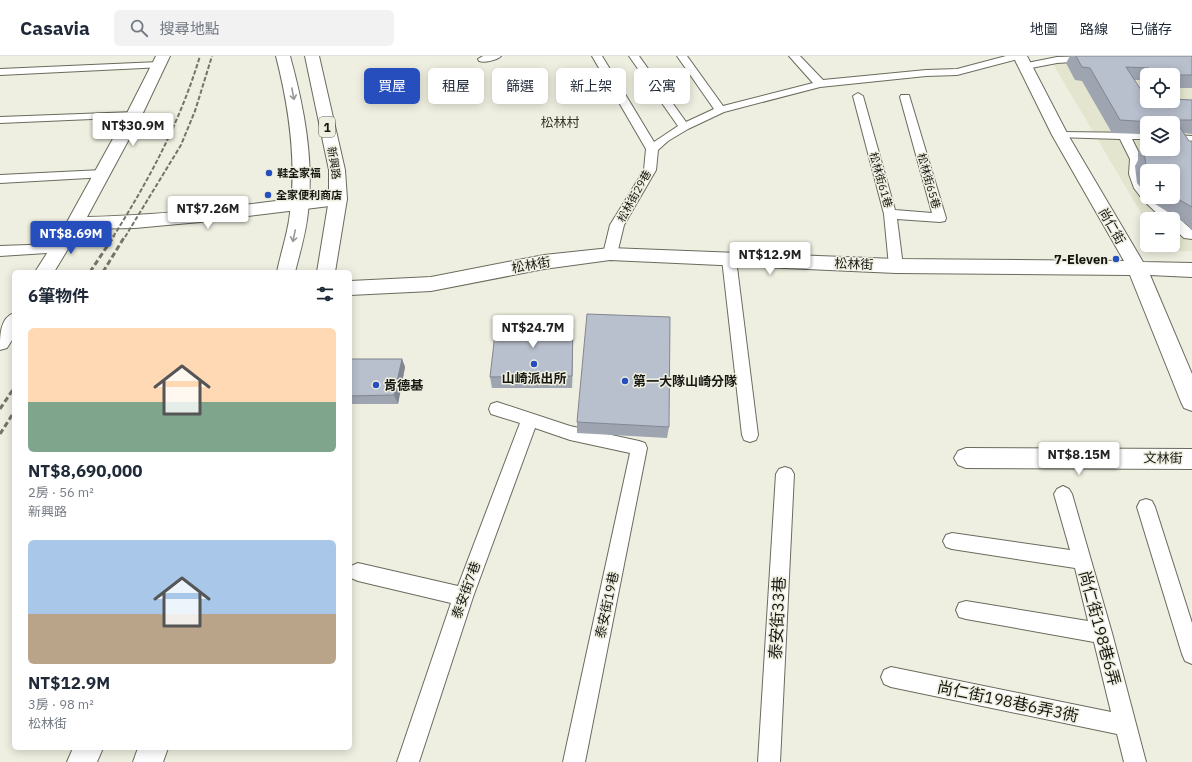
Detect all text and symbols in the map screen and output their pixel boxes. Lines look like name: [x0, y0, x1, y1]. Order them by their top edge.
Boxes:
search box: [114, 10, 394, 46]
text: Casavia: [20, 16, 90, 40]
icon: search: [128, 17, 150, 39]
text: 搜尋地點: [160, 19, 220, 38]
text: 地圖: [1030, 20, 1058, 38]
text: 路線: [1080, 20, 1108, 38]
text: 已儲存: [1130, 20, 1172, 38]
chip: 買屋: [364, 68, 420, 104]
chip: 租屋: [428, 68, 484, 104]
chip: 篩選: [492, 68, 548, 104]
chip: 新上架: [556, 68, 626, 104]
chip: 公寓: [634, 68, 690, 104]
map controls: [1140, 68, 1180, 252]
button: locate: [1140, 68, 1180, 108]
one-way arrow: [289, 87, 297, 100]
pin: NT$30.9M: [92, 113, 174, 147]
district label: 松林村: [540, 114, 580, 131]
button: layers: [1140, 116, 1180, 156]
text: NT$30.9M: [102, 117, 164, 134]
road number: 1: [319, 117, 335, 137]
street label: 新興路: [325, 146, 343, 180]
street label: 松林街61巷: [866, 151, 896, 209]
street label: 松林街65巷: [914, 152, 944, 210]
button: +: [1140, 164, 1180, 204]
place label: 鞋全家福: [277, 166, 321, 180]
marker: 鞋全家福: [264, 168, 274, 178]
street label: 松林街29巷: [614, 168, 654, 224]
place label: 全家便利商店: [276, 188, 342, 202]
marker: 全家便利商店: [263, 190, 273, 200]
pin: NT$7.26M: [167, 196, 249, 230]
text: NT$7.26M: [177, 200, 239, 217]
street label: 尚仁街: [1095, 205, 1129, 247]
button: −: [1140, 212, 1180, 252]
pin: NT$8.69M: [30, 221, 112, 255]
text: NT$8.69M: [40, 225, 102, 242]
one-way arrow: [289, 230, 297, 243]
pin: NT$12.9M: [729, 242, 811, 276]
text: NT$12.9M: [739, 246, 801, 263]
place label: 7-Eleven: [1054, 251, 1108, 268]
street label: 松林街: [510, 253, 552, 277]
marker: 7-Eleven: [1111, 254, 1121, 264]
street label: 松林街: [834, 255, 874, 273]
icon: filters: [314, 283, 336, 305]
text: 6筆物件: [28, 285, 89, 307]
pin: NT$24.7M: [492, 315, 574, 349]
text: NT$24.7M: [502, 319, 564, 336]
icon: home: [146, 354, 218, 426]
marker: 山崎派出所: [529, 359, 539, 369]
place label: 山崎派出所: [501, 370, 567, 387]
place label: 第一大隊山崎分隊: [633, 373, 737, 390]
marker: 第一大隊山崎分隊: [620, 376, 630, 386]
place label: 肯德基: [384, 377, 424, 394]
marker: 肯德基: [371, 380, 381, 390]
pin: NT$8.15M: [1038, 442, 1120, 476]
text: NT$8.15M: [1048, 446, 1110, 463]
street label: 文林街: [1143, 449, 1183, 467]
text: NT$8,690,000: [28, 460, 142, 482]
text: 2房 · 56 m²: [28, 484, 94, 501]
text: 新興路: [28, 503, 67, 520]
street label: 泰安街7巷: [448, 559, 484, 621]
icon: home: [146, 566, 218, 638]
street label: 尚仁街198巷6弄: [1075, 568, 1125, 688]
street label: 泰安街19巷: [592, 570, 622, 640]
street label: 泰安街33巷: [765, 576, 789, 660]
text: NT$12.9M: [28, 672, 110, 694]
street label: 尚仁街198巷6弄3衖: [935, 676, 1081, 726]
text: 3房 · 98 m²: [28, 696, 94, 713]
text: 松林街: [28, 715, 67, 732]

